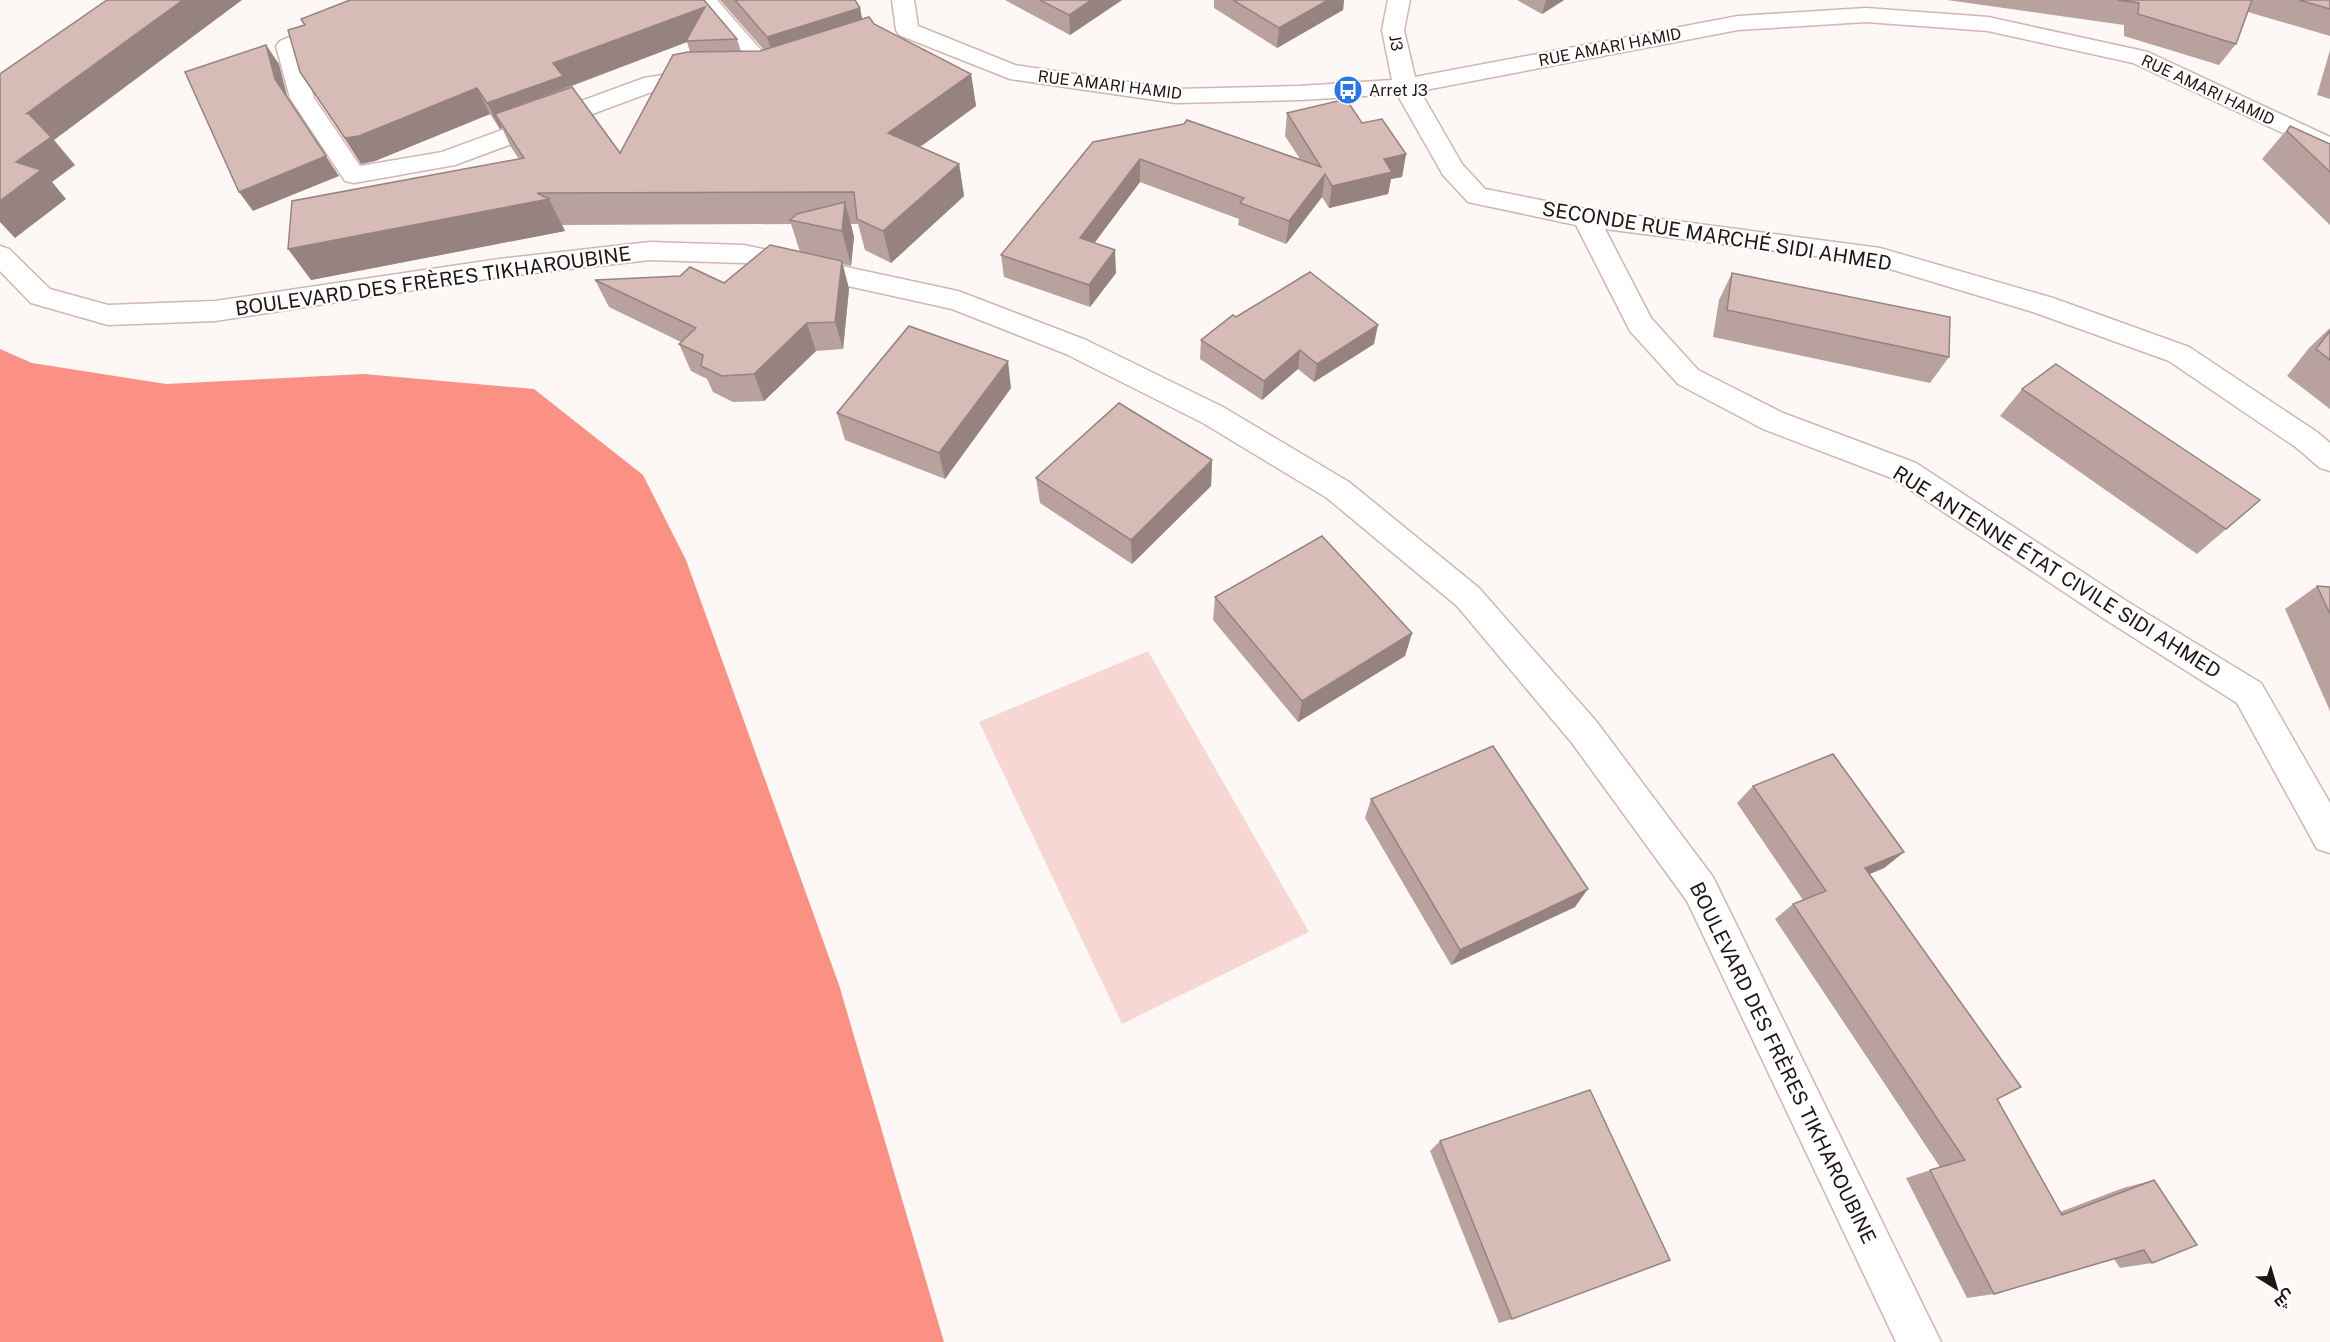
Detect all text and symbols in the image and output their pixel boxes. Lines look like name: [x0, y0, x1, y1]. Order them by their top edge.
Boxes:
street label: RUE AMARI HAMID: [1537, 24, 1683, 70]
street label: J3: [1385, 33, 1407, 53]
street label: RUE AMARI HAMID: [2138, 51, 2278, 129]
street label: RUE AMARI HAMID: [1037, 67, 1183, 103]
bus stop icon: Arret J3: [1332, 74, 1364, 106]
place label: Arret J3: [1369, 81, 1428, 100]
street label: SECONDE RUE MARCHÉ SIDI AHMED: [1541, 196, 1894, 275]
street label: BOULEVARD DES FRÈRES TIKHAROUBINE: [233, 240, 632, 321]
street label: RUE ANTENNE ÉTAT CIVILE SIDI AHMED: [1889, 460, 2226, 683]
street label: BOULEVARD DES FRÈRES TIKHAROUBINE: [1685, 878, 1882, 1248]
north arrow: [2246, 1258, 2306, 1318]
text: ش: [2271, 1286, 2299, 1313]

